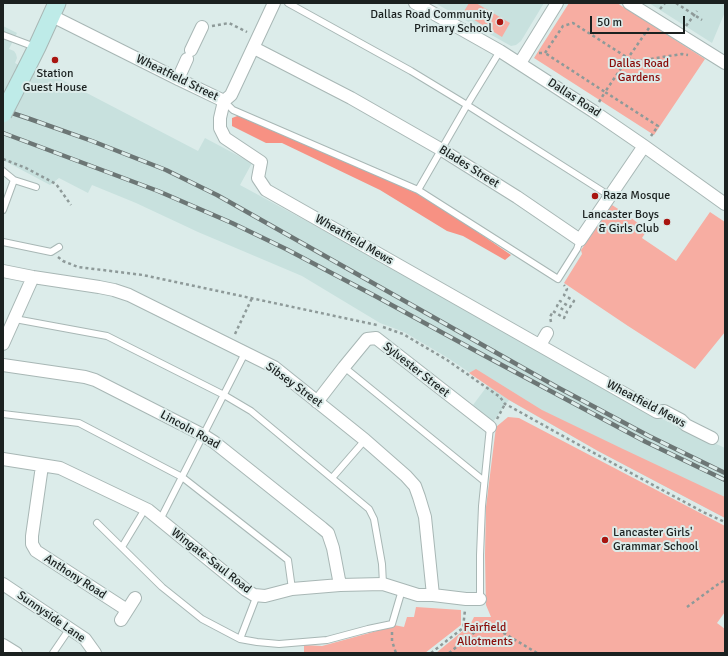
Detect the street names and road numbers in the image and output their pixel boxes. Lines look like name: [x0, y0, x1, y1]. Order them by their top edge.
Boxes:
street label: Wheatfield Street: [133, 52, 221, 104]
street label: Dallas Road: [545, 76, 603, 120]
street label: Blades Street: [436, 143, 502, 191]
street label: Wheatfield Mews: [312, 212, 396, 268]
street label: Sylvester Street: [380, 340, 452, 400]
street label: Sibsey Street: [263, 360, 325, 410]
street label: Wheatfield Mews: [604, 377, 688, 431]
street label: Lincoln Road: [158, 408, 222, 452]
street label: Wingate-Saul Road: [168, 525, 254, 597]
street label: Anthony Road: [41, 552, 109, 602]
street label: Sunnyside Lane: [14, 588, 88, 646]

